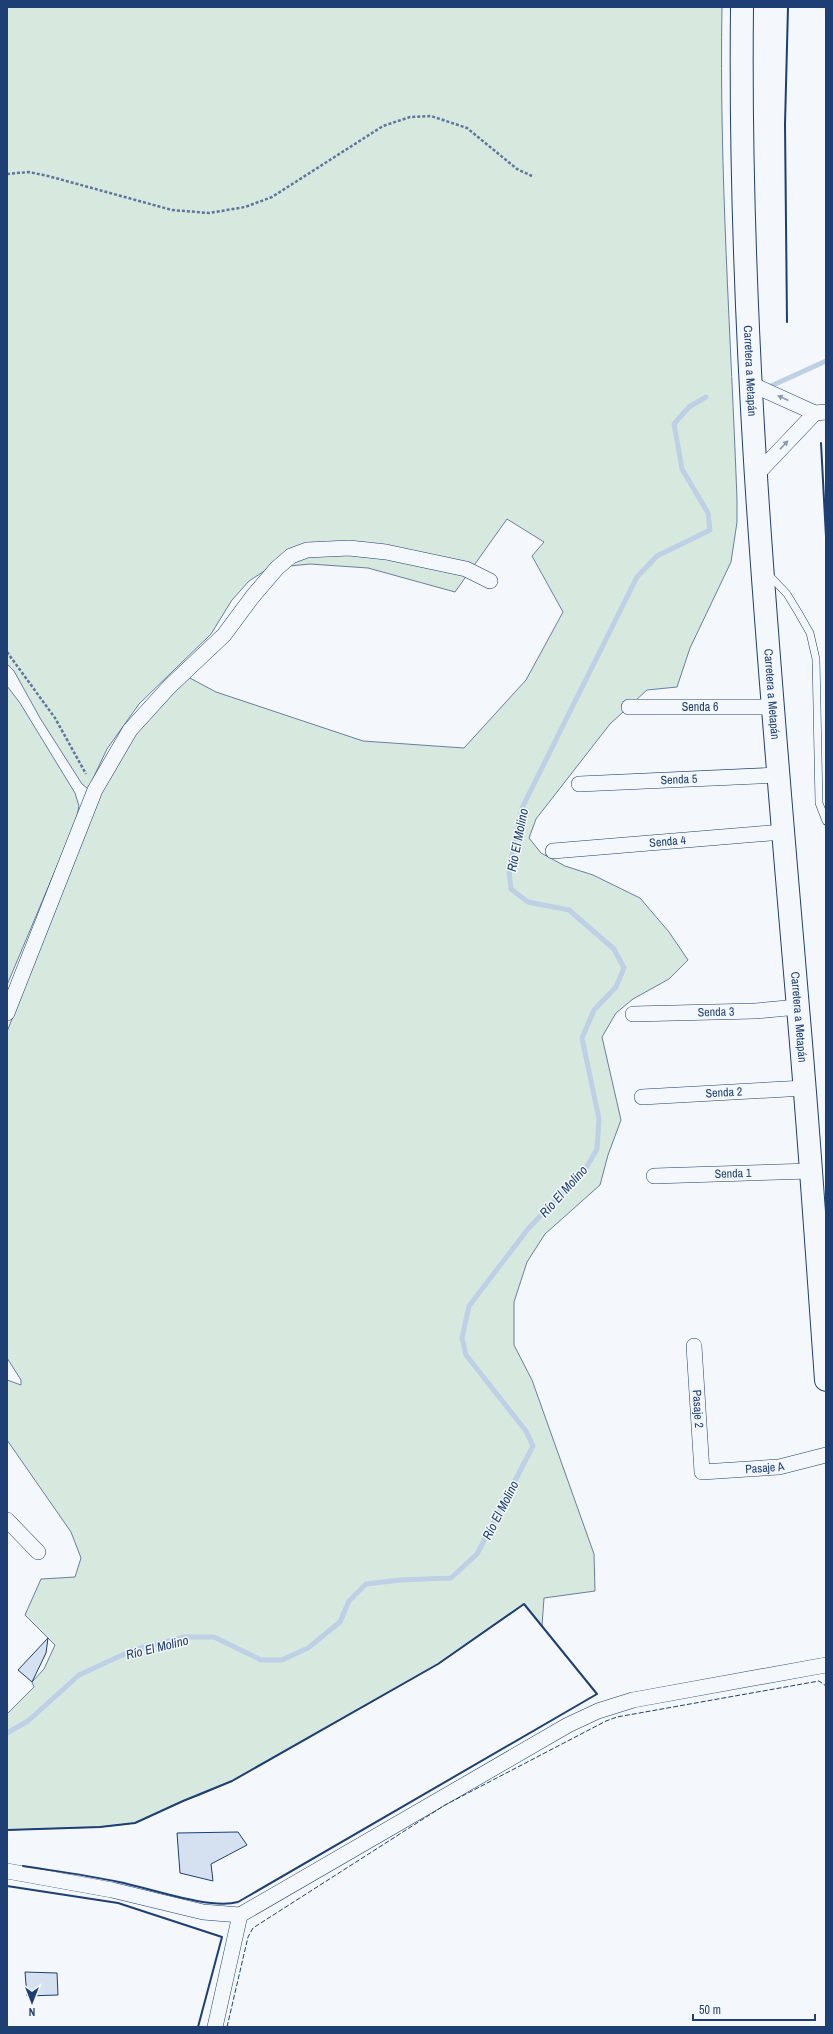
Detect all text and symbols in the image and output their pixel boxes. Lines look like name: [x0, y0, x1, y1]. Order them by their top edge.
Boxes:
street label: Carretera a Metapán: [740, 325, 760, 417]
one-way arrow: [777, 395, 789, 401]
one-way arrow: [779, 440, 789, 450]
street label: Carretera a Metapán: [760, 648, 783, 740]
street label: Senda 6: [682, 699, 718, 715]
street label: Senda 5: [660, 771, 698, 788]
water label: Río El Molino: [503, 807, 532, 873]
street label: Senda 4: [649, 832, 687, 851]
street label: Carretera a Metapán: [787, 971, 811, 1063]
street label: Senda 3: [697, 1004, 735, 1020]
street label: Senda 2: [705, 1083, 743, 1101]
water label: Río El Molino: [536, 1162, 591, 1221]
street label: Senda 1: [714, 1165, 752, 1182]
street label: Pasaje 2: [689, 1389, 707, 1429]
street label: Pasaje A: [745, 1458, 786, 1477]
water label: Río El Molino: [478, 1478, 523, 1543]
water label: Río El Molino: [124, 1631, 190, 1663]
north arrow: [12, 1982, 52, 2022]
scale bar: [693, 1996, 815, 2022]
text: 50 m: [699, 2002, 721, 2018]
text: N: [29, 2005, 35, 2019]

